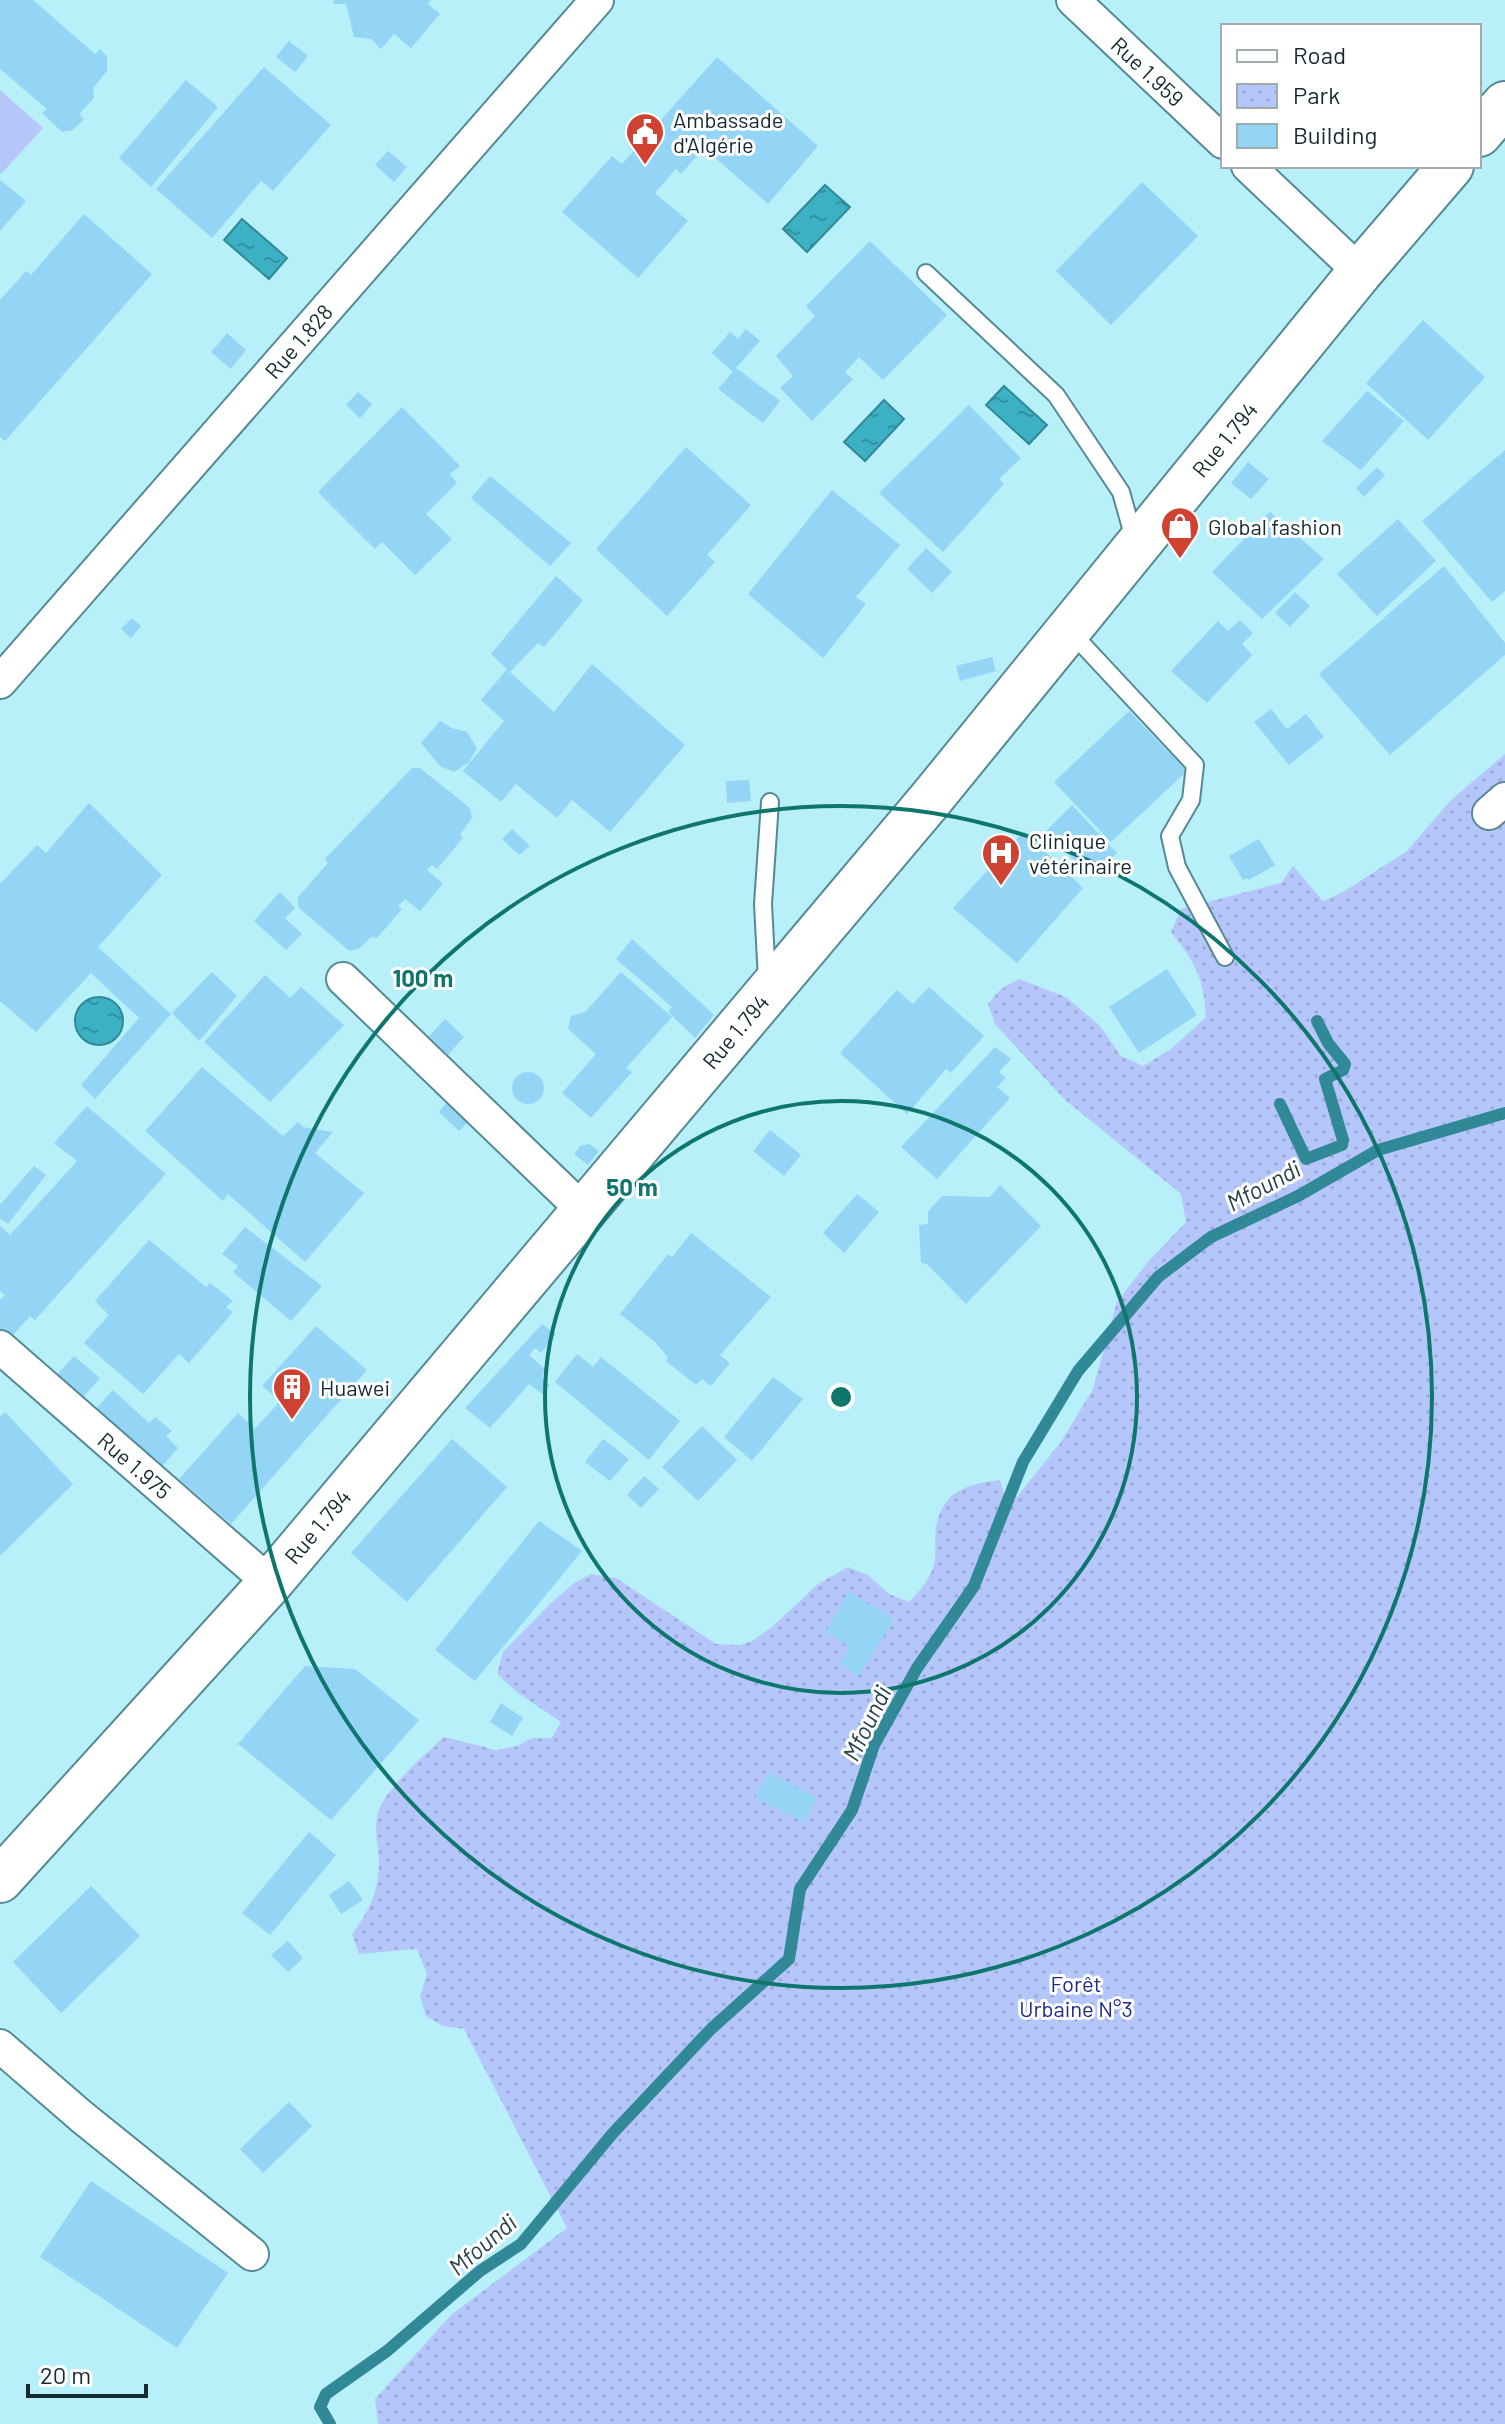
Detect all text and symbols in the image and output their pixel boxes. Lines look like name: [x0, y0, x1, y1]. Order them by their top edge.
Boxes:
legend: [1221, 24, 1481, 168]
street label: Rue 1.959: [1106, 31, 1190, 111]
text: Road: [1293, 40, 1346, 69]
text: Park: [1293, 80, 1340, 109]
place label: Ambassade d'Algérie: [673, 106, 784, 157]
public building icon: Ambassade d'Algérie: [624, 111, 666, 166]
text: Building: [1293, 120, 1377, 149]
street label: Rue 1.828: [259, 299, 337, 383]
street label: Rue 1.794: [1186, 396, 1262, 482]
shop icon: Global fashion: [1159, 505, 1201, 560]
place label: Global fashion: [1208, 513, 1342, 539]
place label: Clinique vétérinaire: [1029, 827, 1132, 878]
hospital icon: Clinique vétérinaire: [980, 832, 1022, 887]
text: 100 m: [393, 963, 453, 992]
street label: Rue 1.794: [696, 988, 774, 1074]
water label: Mfoundi: [1221, 1153, 1305, 1217]
text: 50 m: [606, 1172, 658, 1201]
building icon: Huawei: [271, 1366, 313, 1421]
place label: Huawei: [320, 1374, 390, 1400]
centre of rings: [827, 1383, 855, 1411]
street label: Rue 1.975: [93, 1426, 177, 1504]
street label: Rue 1.794: [278, 1483, 356, 1569]
water label: Mfoundi: [835, 1681, 897, 1765]
park label: Forêt Urbaine N°3: [1019, 1970, 1133, 2021]
water label: Mfoundi: [442, 2207, 522, 2281]
scale bar: [28, 2348, 146, 2398]
text: 20 m: [40, 2360, 91, 2389]

